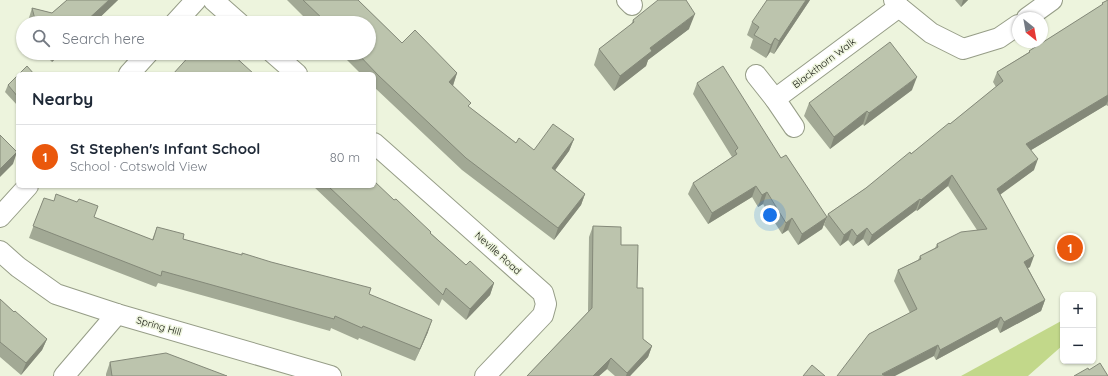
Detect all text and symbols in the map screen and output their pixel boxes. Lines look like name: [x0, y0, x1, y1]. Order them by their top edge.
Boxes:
north arrow: [1012, 12, 1048, 48]
search box: [16, 16, 376, 60]
icon: search: [30, 27, 52, 49]
text: Search here: [62, 29, 145, 48]
street label: Blackthorn Walk: [790, 35, 858, 91]
text: Nearby: [32, 88, 93, 109]
text: St Stephen's Infant School: [70, 139, 260, 158]
text: 1: [42, 149, 48, 165]
text: 80 m: [330, 149, 360, 165]
text: School · Cotswold View: [70, 158, 207, 174]
your location: [760, 205, 780, 225]
street label: Neville Road: [472, 229, 524, 277]
pin: 1: [1057, 233, 1083, 263]
map controls: [1060, 292, 1096, 364]
button: +: [1060, 292, 1096, 328]
street label: Spring Hill: [135, 313, 183, 339]
button: −: [1060, 328, 1096, 364]

